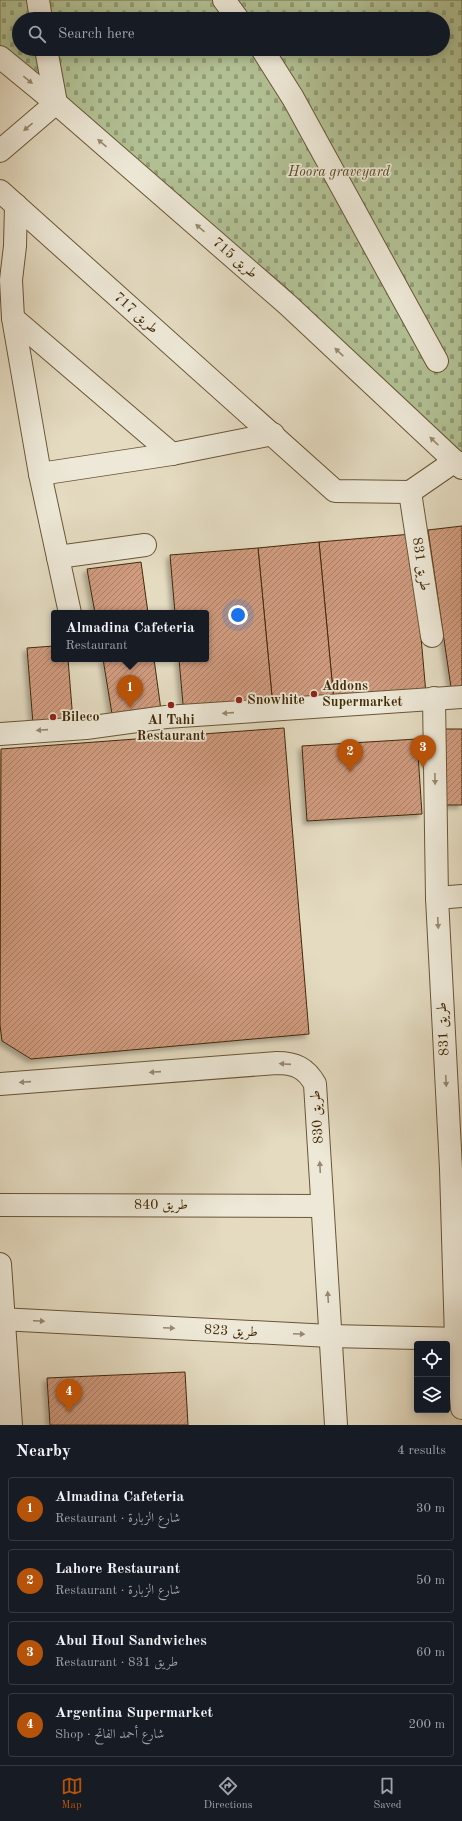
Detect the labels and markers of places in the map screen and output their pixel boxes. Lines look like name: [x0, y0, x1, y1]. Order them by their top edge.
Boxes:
pin: 1: [117, 675, 143, 708]
place label: Addons Supermarket: [322, 679, 403, 709]
marker: Addons Supermarket: [309, 689, 319, 699]
place label: Snowhite: [247, 693, 305, 707]
marker: Snowhite: [234, 695, 244, 705]
marker: Al Tahi Restaurant: [166, 700, 176, 710]
place label: Bileco: [61, 710, 100, 724]
marker: Bileco: [48, 712, 58, 722]
place label: Al Tahi Restaurant: [137, 713, 205, 743]
pin: 3: [410, 735, 436, 768]
pin: 2: [337, 739, 363, 772]
pin: 4: [56, 1379, 82, 1412]

